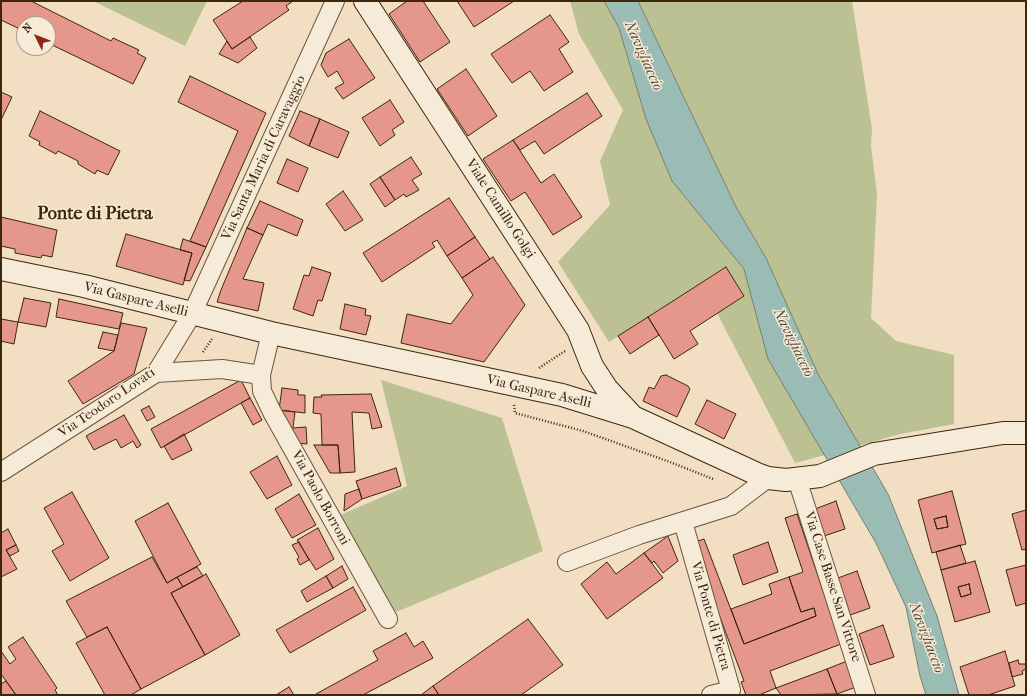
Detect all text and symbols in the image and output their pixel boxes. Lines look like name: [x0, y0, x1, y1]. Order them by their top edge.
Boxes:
north arrow: [16, 16, 56, 56]
water label: Navigliaccio: [620, 18, 666, 94]
text: N: [20, 21, 35, 36]
street label: Via Santa Maria di Caravaggio: [218, 73, 310, 243]
street label: Viale Camillo Golgi: [462, 156, 538, 262]
district label: Ponte di Pietra: [37, 204, 153, 226]
street label: Via Gaspare Aselli: [82, 279, 190, 321]
water label: Navigliaccio: [769, 306, 817, 380]
street label: Via Teodoro Lovati: [55, 364, 159, 442]
street label: Via Gaspare Aselli: [485, 372, 593, 412]
street label: Via Paolo Borroni: [287, 448, 353, 548]
street label: Via Case Basse San Vittore: [800, 510, 864, 664]
street label: Via Ponte di Pietra: [686, 560, 734, 672]
water label: Navigliaccio: [904, 600, 948, 676]

